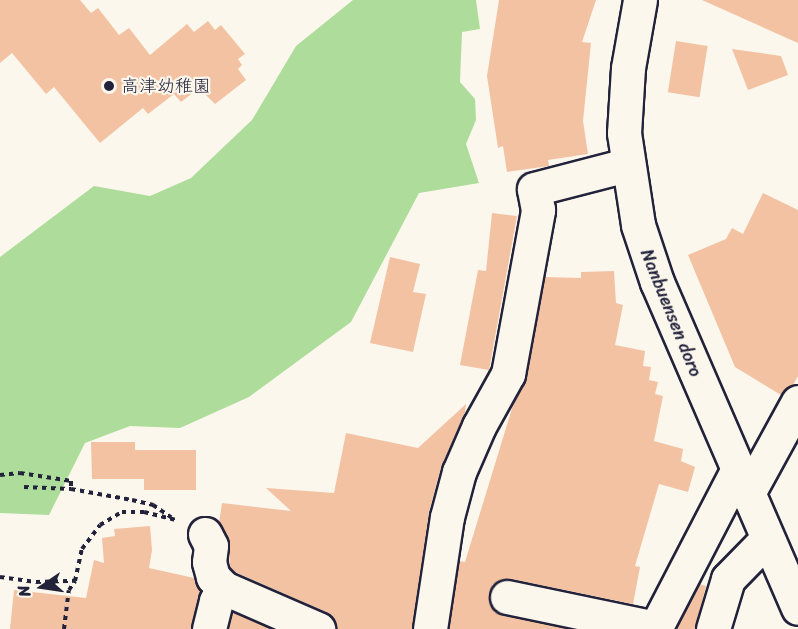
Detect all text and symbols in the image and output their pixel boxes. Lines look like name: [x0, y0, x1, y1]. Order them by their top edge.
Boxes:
place label: 高津幼稚園: [121, 75, 211, 97]
marker: 高津幼稚園: [102, 79, 116, 93]
street label: Nanbuensen doro: [636, 246, 706, 380]
north arrow: [12, 557, 72, 617]
text: N: [9, 582, 39, 600]

